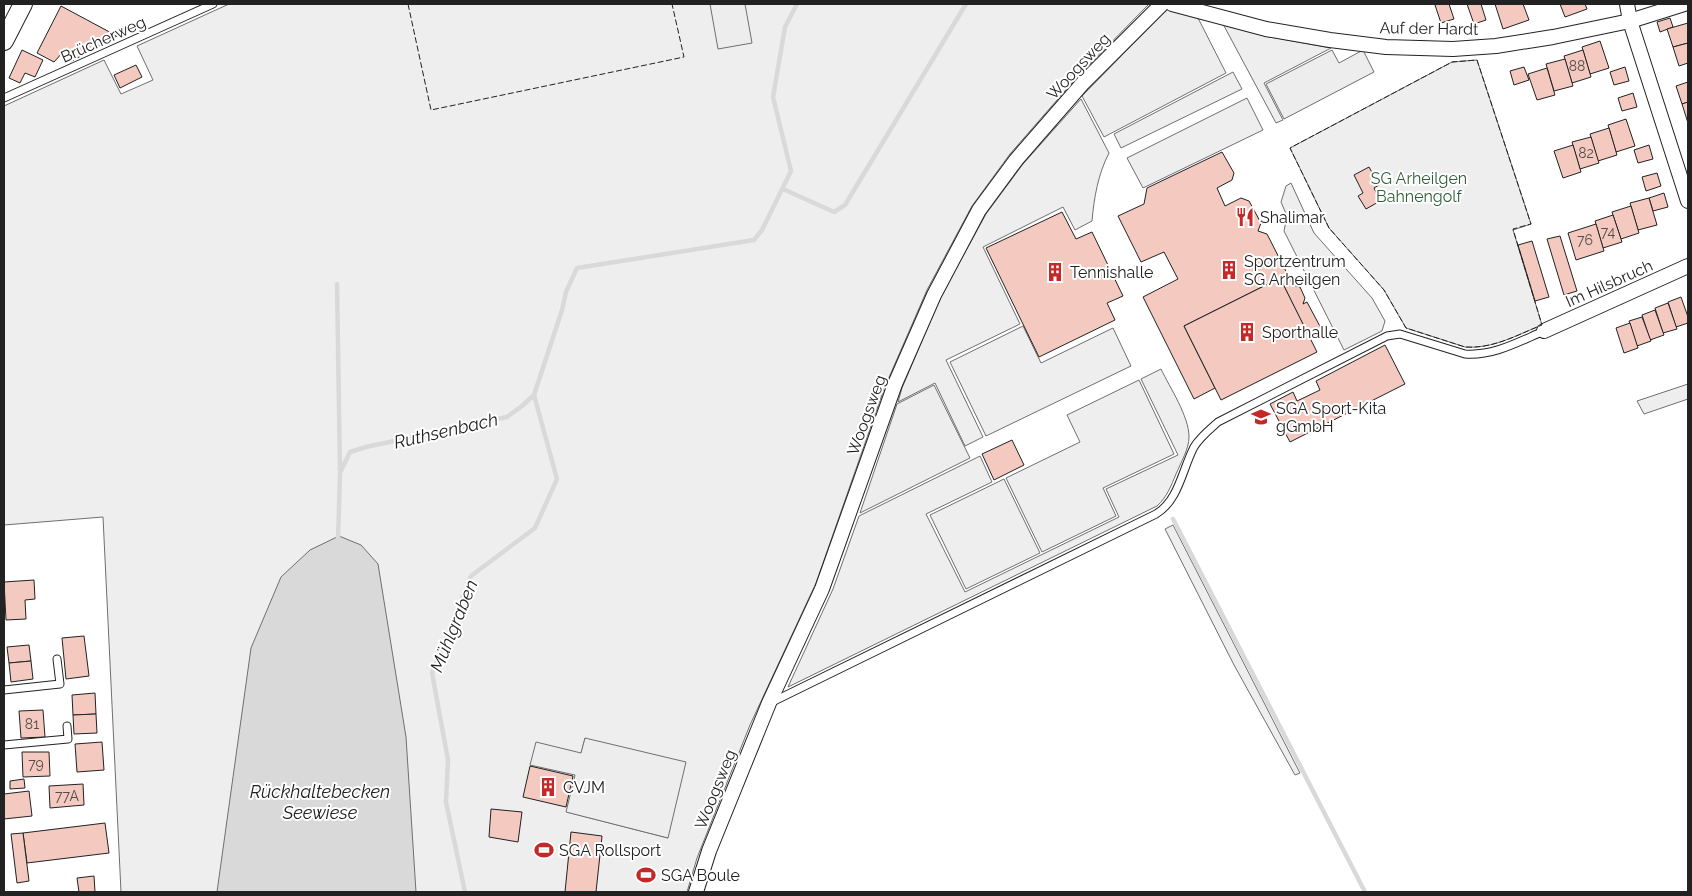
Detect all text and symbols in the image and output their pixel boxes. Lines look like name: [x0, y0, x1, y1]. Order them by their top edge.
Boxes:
street label: Brücherweg: [58, 12, 149, 67]
street label: Auf der Hardt: [1379, 18, 1479, 39]
street label: Woogsweg: [1043, 29, 1114, 104]
house number: 88: [1569, 58, 1585, 74]
house number: 82: [1578, 145, 1594, 161]
park label: SG Arheilgen Bahnengolf: [1371, 169, 1467, 206]
restaurant icon: Shalimar: [1234, 206, 1256, 228]
place label: Shalimar: [1260, 208, 1325, 227]
house number: 74: [1601, 224, 1616, 240]
house number: 76: [1577, 232, 1593, 248]
place label: Sportzentrum SG Arheilgen: [1244, 252, 1346, 289]
street label: Im Hilsbruch: [1563, 256, 1656, 311]
building icon: Sportzentrum SG Arheilgen: [1218, 259, 1240, 281]
building icon: Tennishalle: [1044, 261, 1066, 283]
place label: Tennishalle: [1070, 263, 1153, 282]
building icon: Sporthalle: [1236, 321, 1258, 343]
place label: Sporthalle: [1262, 323, 1338, 342]
street label: Woogsweg: [843, 372, 890, 458]
place label: SGA Sport-Kita gGmbH: [1276, 399, 1386, 436]
school or university icon: SGA Sport-Kita gGmbH: [1250, 406, 1272, 428]
water label: Ruthsenbach: [392, 408, 500, 453]
water label: Mühlgraben: [425, 577, 482, 675]
house number: 81: [25, 716, 39, 732]
street label: Woogsweg: [691, 747, 740, 832]
house number: 79: [28, 756, 44, 772]
building icon: CVJM: [537, 776, 559, 798]
place label: CVJM: [563, 778, 605, 797]
water label: Rückhaltebecken Seewiese: [250, 781, 390, 823]
house number: 77A: [55, 788, 79, 804]
sports icon: SGA Rollsport: [533, 839, 555, 861]
place label: SGA Rollsport: [559, 841, 662, 860]
sports icon: SGA Boule: [635, 864, 657, 886]
place label: SGA Boule: [661, 866, 740, 885]

